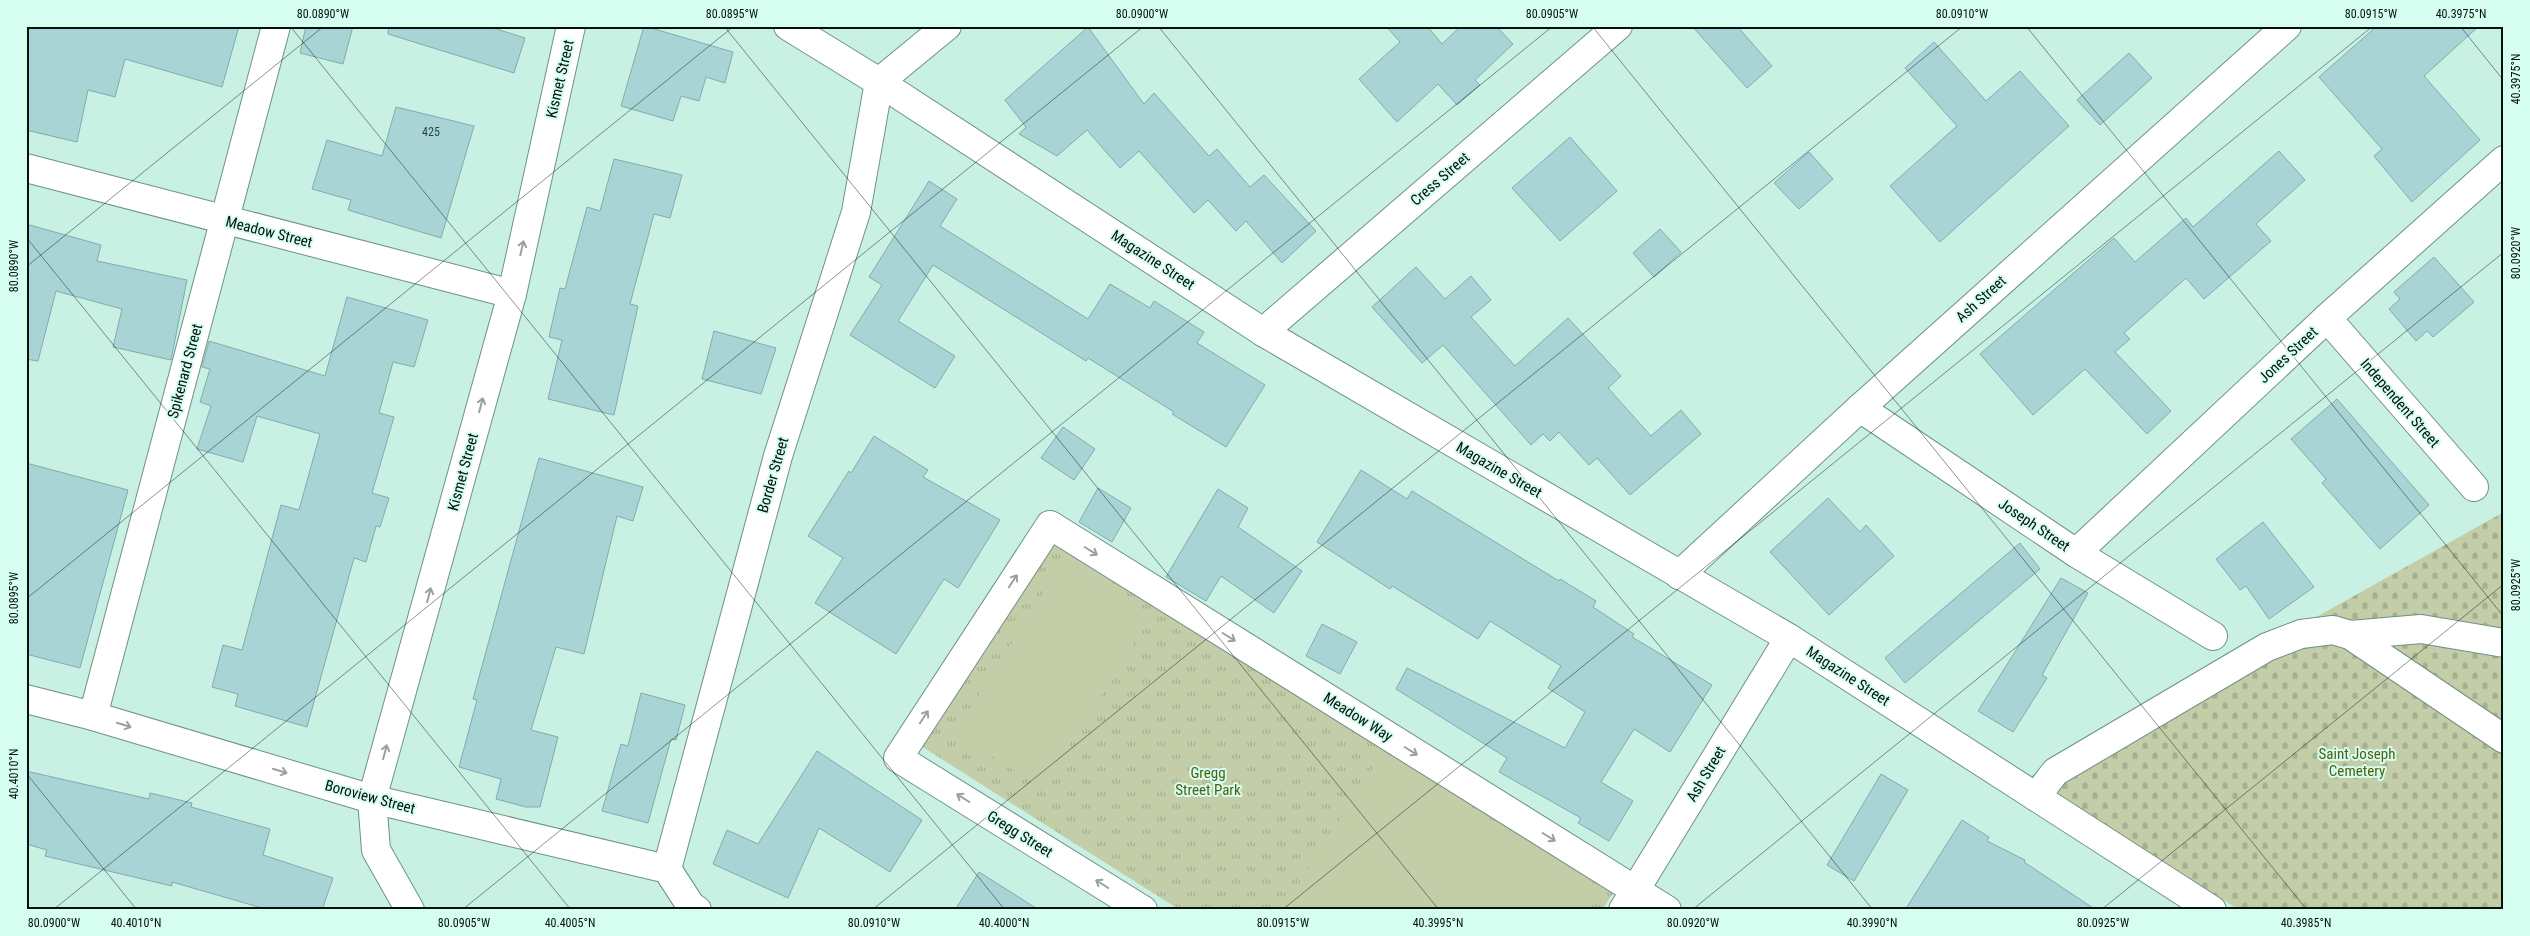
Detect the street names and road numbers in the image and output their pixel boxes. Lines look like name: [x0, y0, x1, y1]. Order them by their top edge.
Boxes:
street label: Kismet Street: [542, 38, 578, 120]
street label: Cress Street: [1407, 149, 1473, 209]
street label: Meadow Street: [224, 213, 314, 251]
street label: Magazine Street: [1108, 226, 1198, 294]
street label: Ash Street: [1952, 272, 2010, 326]
street label: Spikenard Street: [164, 322, 206, 420]
street label: Jones Street: [2255, 323, 2321, 387]
street label: Independent Street: [2356, 355, 2444, 451]
street label: Kismet Street: [444, 431, 482, 513]
street label: Border Street: [754, 435, 792, 515]
street label: Magazine Street: [1453, 438, 1545, 502]
street label: Joseph Street: [1995, 495, 2073, 555]
street label: Magazine Street: [1803, 642, 1893, 710]
street label: Meadow Way: [1320, 689, 1396, 745]
street label: Ash Street: [1682, 743, 1730, 805]
street label: Boroview Street: [323, 776, 417, 818]
street label: Gregg Street: [984, 807, 1056, 861]

